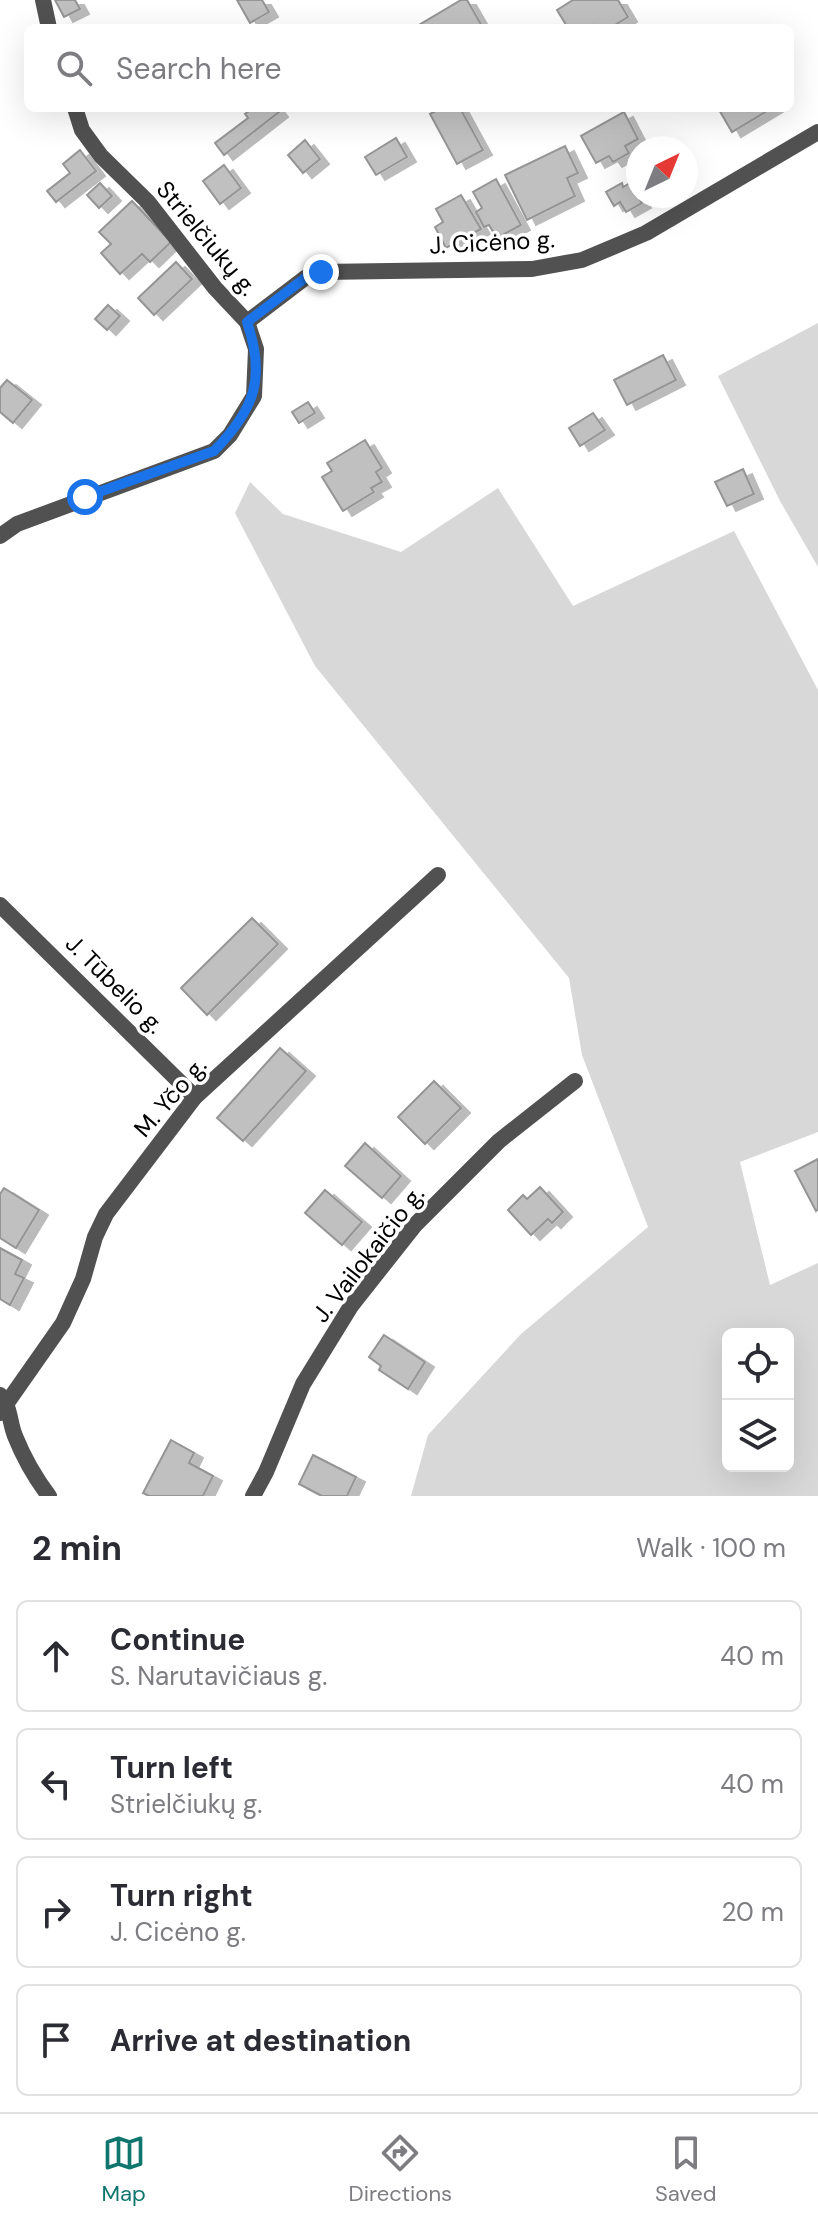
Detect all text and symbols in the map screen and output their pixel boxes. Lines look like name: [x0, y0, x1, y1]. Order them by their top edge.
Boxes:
search box: [24, 24, 794, 112]
icon: search: [52, 46, 96, 90]
text: Search here: [116, 49, 282, 88]
north arrow: [626, 136, 698, 208]
street label: Strielčiukų g.: [150, 174, 264, 302]
street label: J. Cicėno g.: [429, 223, 555, 261]
route end: [303, 254, 339, 290]
route start: [67, 479, 103, 515]
street label: J. Tūbelio g.: [59, 928, 171, 1040]
street label: M. Yčo g.: [127, 1051, 213, 1143]
street label: J. Vailokaičio g.: [305, 1180, 431, 1328]
map controls: [722, 1328, 794, 1472]
button: locate: [722, 1328, 794, 1400]
button: layers: [722, 1400, 794, 1472]
text: 2 min: [32, 1526, 122, 1571]
text: Walk · 100 m: [636, 1531, 786, 1565]
text: Continue: [110, 1620, 245, 1659]
icon: ahead: [34, 1634, 78, 1678]
text: 40 m: [720, 1639, 784, 1673]
text: S. Narutavičiaus g.: [110, 1659, 327, 1693]
text: Turn left: [110, 1748, 233, 1787]
icon: left: [34, 1762, 78, 1806]
text: 40 m: [720, 1767, 784, 1801]
text: Strielčiukų g.: [110, 1787, 262, 1821]
text: Turn right: [110, 1876, 253, 1915]
icon: right: [34, 1890, 78, 1934]
text: 20 m: [721, 1895, 784, 1929]
text: J. Cicėno g.: [110, 1915, 246, 1949]
icon: arrive: [34, 2018, 78, 2062]
text: Arrive at destination: [110, 2021, 411, 2060]
tab: Map: [101, 2131, 146, 2208]
tab: Directions: [349, 2131, 452, 2208]
tab: Saved: [655, 2131, 717, 2208]

